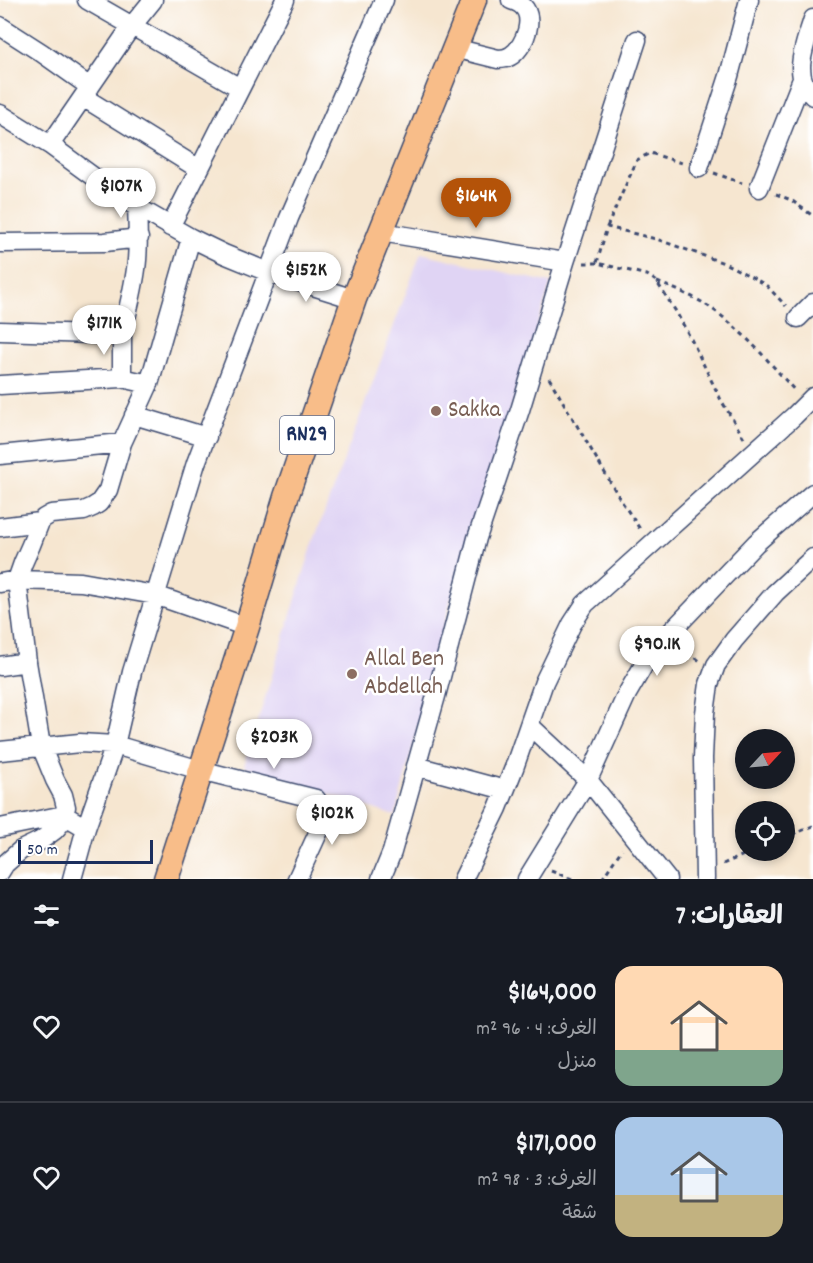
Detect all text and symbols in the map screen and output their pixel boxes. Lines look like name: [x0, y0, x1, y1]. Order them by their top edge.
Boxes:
pin: $107K: [79, 168, 163, 219]
text: $107K: [100, 173, 142, 201]
pin: $164K: [434, 178, 518, 229]
text: $164K: [455, 183, 497, 211]
pin: $152K: [264, 252, 348, 303]
text: $152K: [285, 257, 327, 285]
pin: $171K: [62, 305, 146, 356]
text: $171K: [86, 310, 122, 338]
place label: Sakka: [448, 394, 502, 428]
marker: Sakka: [429, 404, 443, 418]
road number: RN29: [280, 416, 334, 454]
pin: $90.1K: [608, 626, 706, 677]
text: $90.1K: [633, 631, 681, 659]
place label: Allal Ben Abdellah: [364, 643, 444, 705]
marker: Allal Ben Abdellah: [345, 667, 359, 681]
pin: $203K: [232, 719, 316, 770]
text: $203K: [250, 724, 298, 752]
north arrow: [735, 729, 795, 789]
map controls: [735, 729, 795, 861]
pin: $102K: [290, 795, 374, 846]
text: $102K: [310, 800, 354, 828]
button: locate: [735, 801, 795, 861]
scale bar: [18, 837, 153, 864]
text: 50 m: [27, 839, 58, 862]
icon: filters: [30, 899, 63, 932]
text: العقارات: 7: [676, 899, 783, 936]
text: $164,000: [507, 975, 597, 1012]
icon: home: [663, 990, 735, 1062]
icon: heart: [30, 1010, 63, 1043]
text: الغرف: 4 · 96 m²: [476, 1016, 597, 1044]
text: منزل: [558, 1049, 597, 1077]
text: $171,000: [515, 1126, 597, 1163]
icon: home: [663, 1141, 735, 1213]
icon: heart: [30, 1161, 63, 1194]
text: الغرف: 3 · 98 m²: [478, 1167, 597, 1195]
text: شقة: [562, 1200, 597, 1228]

